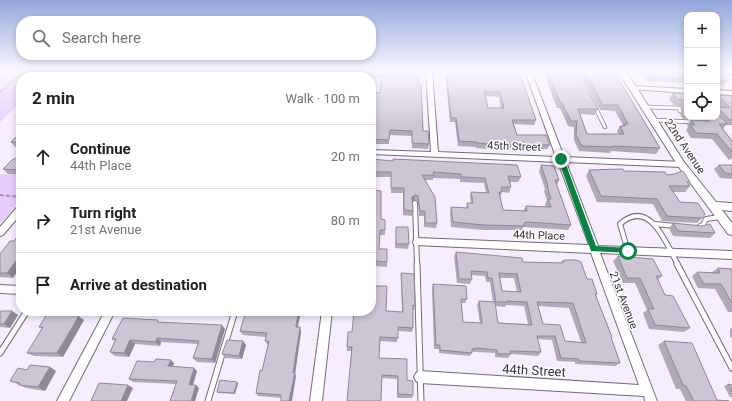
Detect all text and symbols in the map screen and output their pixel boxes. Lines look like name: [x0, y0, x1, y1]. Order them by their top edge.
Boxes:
map controls: [684, 12, 720, 120]
button: +: [684, 12, 720, 48]
search box: [16, 16, 376, 60]
icon: search: [30, 27, 52, 49]
text: Search here: [62, 29, 141, 47]
button: −: [684, 48, 720, 84]
button: locate: [684, 84, 720, 120]
text: 2 min: [32, 88, 75, 108]
text: Walk · 100 m: [285, 91, 360, 106]
street label: 22nd Avenue: [661, 116, 708, 176]
street label: 45th Street: [487, 139, 541, 154]
text: Continue: [70, 140, 131, 158]
icon: ahead: [32, 146, 54, 168]
text: 20 m: [331, 149, 360, 164]
route end: [552, 150, 570, 168]
text: 44th Place: [70, 158, 131, 173]
text: Turn right: [70, 204, 136, 222]
icon: right: [32, 210, 54, 232]
text: 80 m: [331, 213, 360, 228]
text: 21st Avenue: [70, 222, 141, 237]
street label: 44th Place: [513, 228, 565, 243]
route start: [619, 242, 637, 260]
street label: 21st Avenue: [607, 270, 640, 331]
icon: arrive: [32, 274, 54, 296]
text: Arrive at destination: [70, 276, 207, 294]
street label: 44th Street: [502, 361, 566, 380]

